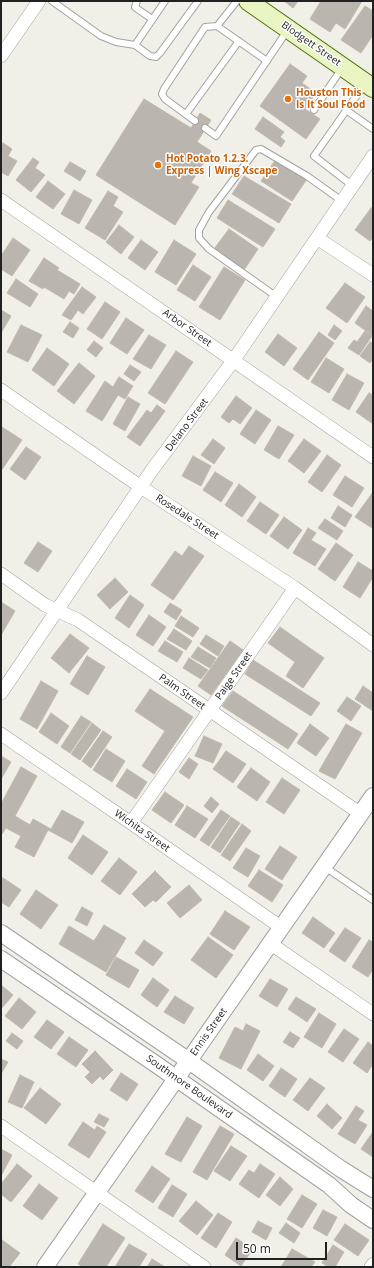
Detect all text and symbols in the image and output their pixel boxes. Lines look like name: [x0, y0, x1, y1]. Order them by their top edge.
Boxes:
street label: Blodgett Street: [279, 19, 343, 69]
place label: Houston This Is It Soul Food: [296, 87, 365, 110]
marker: Houston This Is It Soul Food: [283, 94, 293, 104]
place label: Hot Potato 1.2.3. Express | Wing Xscape: [166, 153, 277, 176]
marker: Hot Potato 1.2.3. Express | Wing Xscape: [153, 160, 163, 170]
street label: Arbor Street: [160, 307, 214, 349]
street label: Delano Street: [163, 396, 211, 454]
street label: Rosedale Street: [153, 492, 221, 542]
street label: Paige Street: [213, 650, 255, 702]
street label: Palm Street: [156, 672, 208, 712]
street label: Wichita Street: [112, 807, 172, 855]
street label: Ennis Street: [188, 1006, 230, 1058]
street label: Southmore Boulevard: [144, 1053, 234, 1121]
scale bar: [238, 1234, 329, 1260]
text: 50 m: [243, 1240, 271, 1257]

